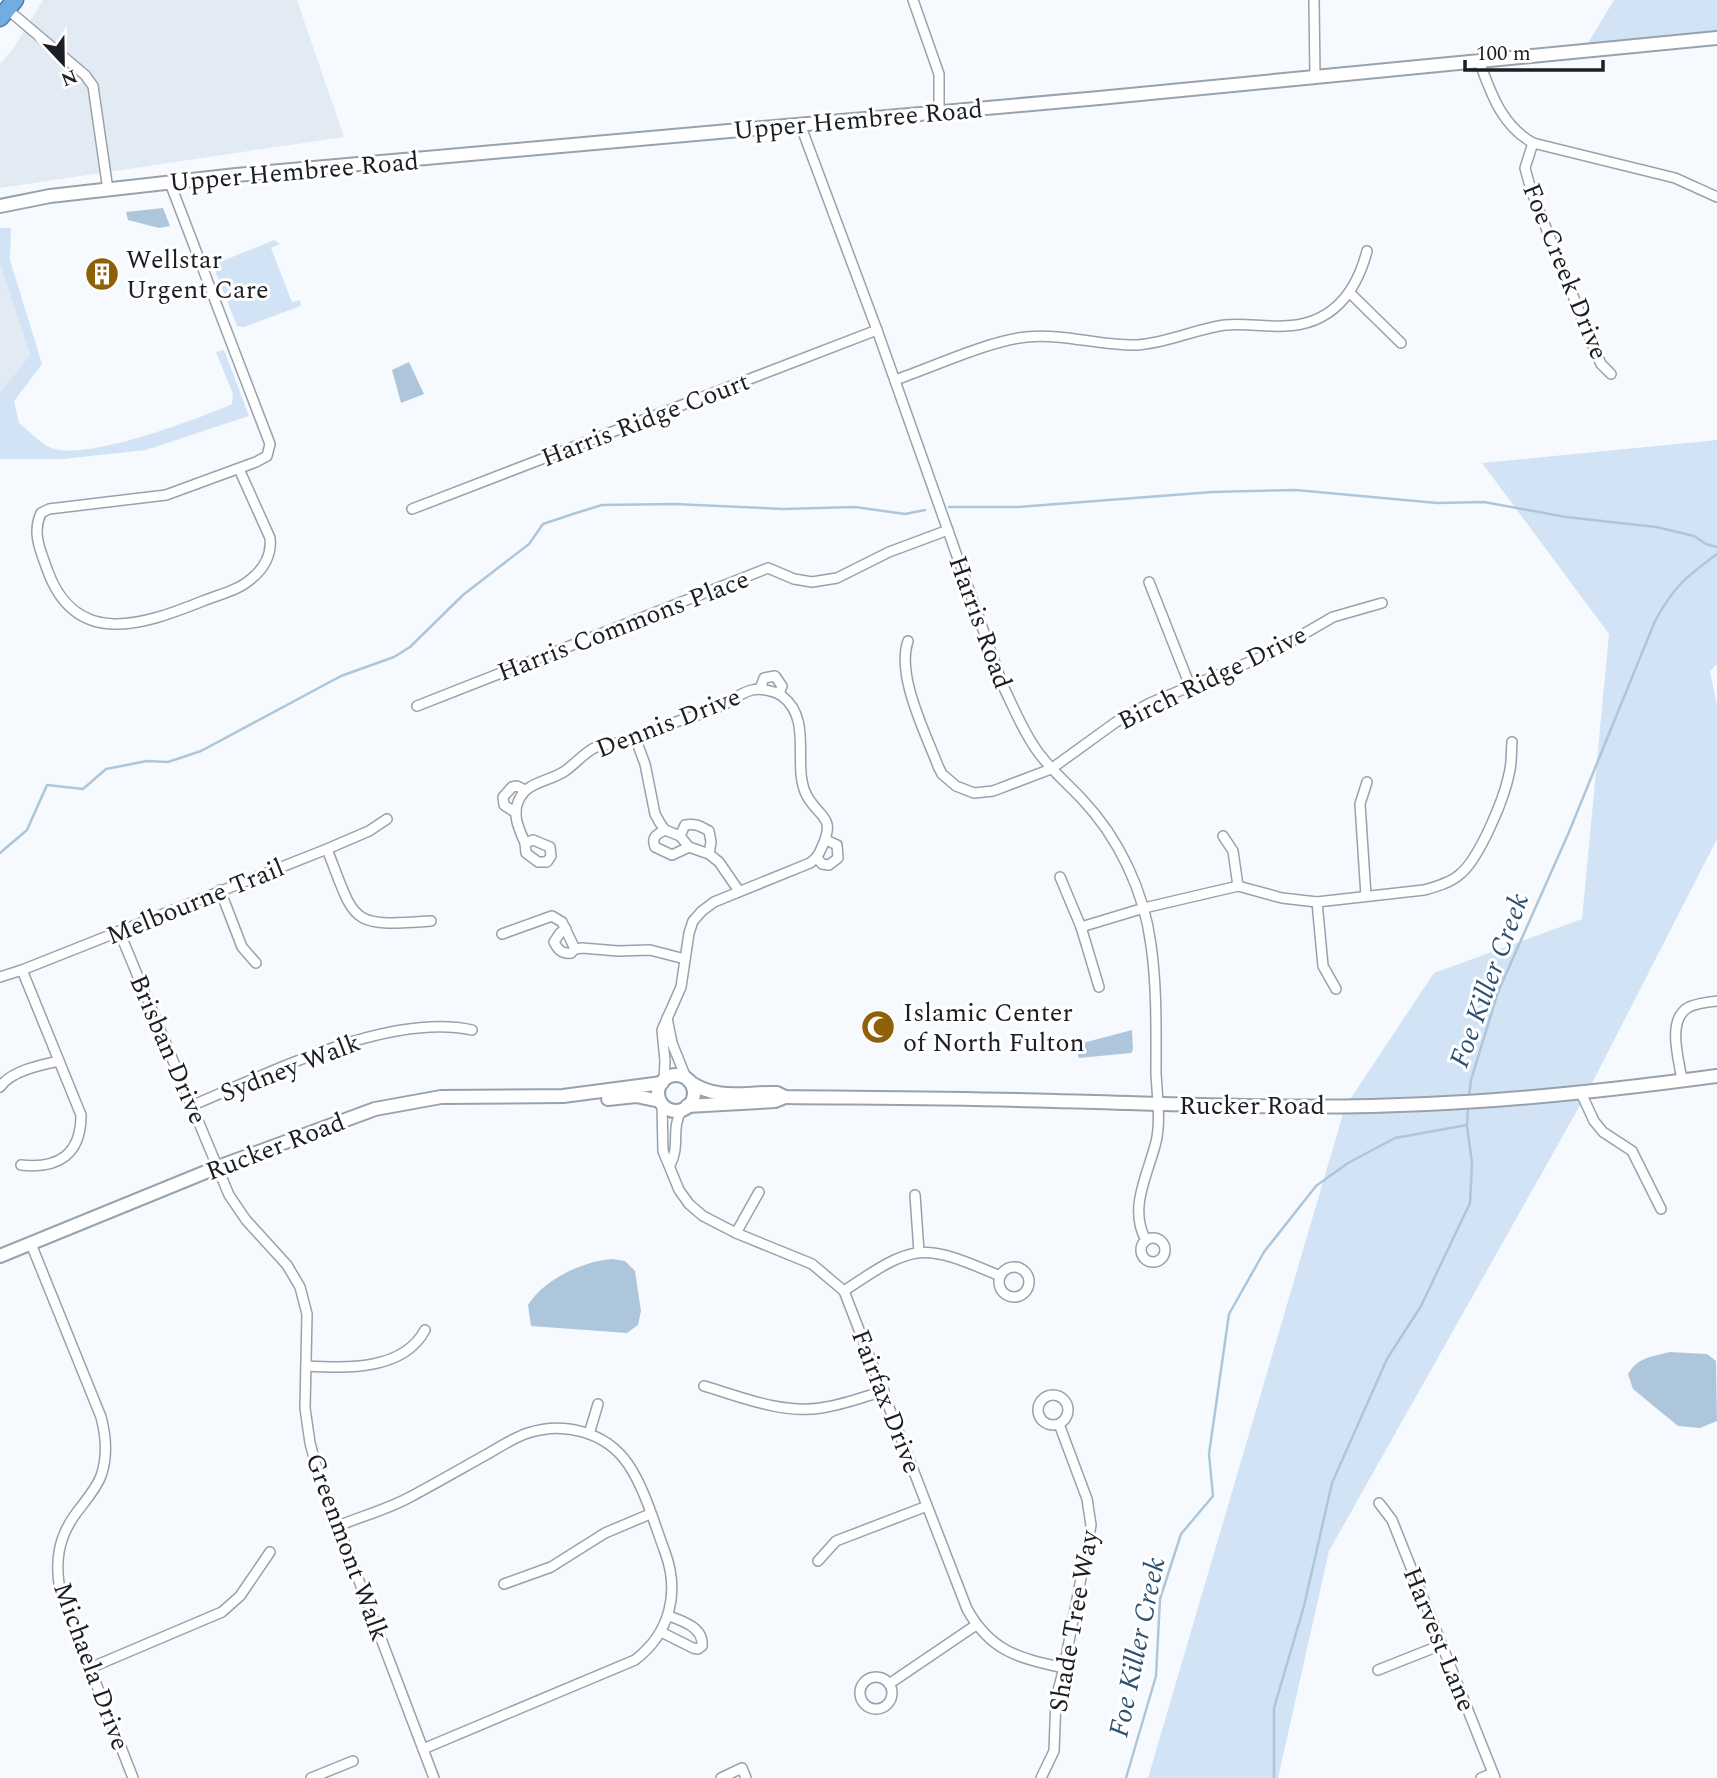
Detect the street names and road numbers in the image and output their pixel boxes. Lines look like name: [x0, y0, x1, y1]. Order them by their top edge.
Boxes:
street label: Upper Hembree Road: [732, 89, 985, 151]
street label: Upper Hembree Road: [168, 141, 421, 203]
street label: Foe Creek Drive: [1511, 177, 1619, 366]
street label: Harris Ridge Court: [535, 362, 755, 478]
street label: Harris Road: [938, 550, 1023, 694]
street label: Harris Commons Place: [492, 559, 755, 692]
street label: Birch Ridge Drive: [1111, 615, 1314, 741]
street label: Dennis Drive: [590, 677, 747, 769]
street label: Melbourne Trail: [100, 848, 290, 956]
street label: Brisban Drive: [119, 968, 218, 1131]
street label: Sydney Walk: [214, 1023, 367, 1113]
street label: Rucker Road: [1179, 1086, 1325, 1126]
street label: Rucker Road: [200, 1102, 351, 1192]
street label: Fairfax Drive: [840, 1324, 932, 1479]
street label: Greenmont Walk: [294, 1448, 400, 1647]
street label: Shade Tree Way: [1038, 1526, 1110, 1715]
street label: Harvest Lane: [1392, 1561, 1486, 1718]
street label: Michaela Drive: [42, 1577, 140, 1756]

